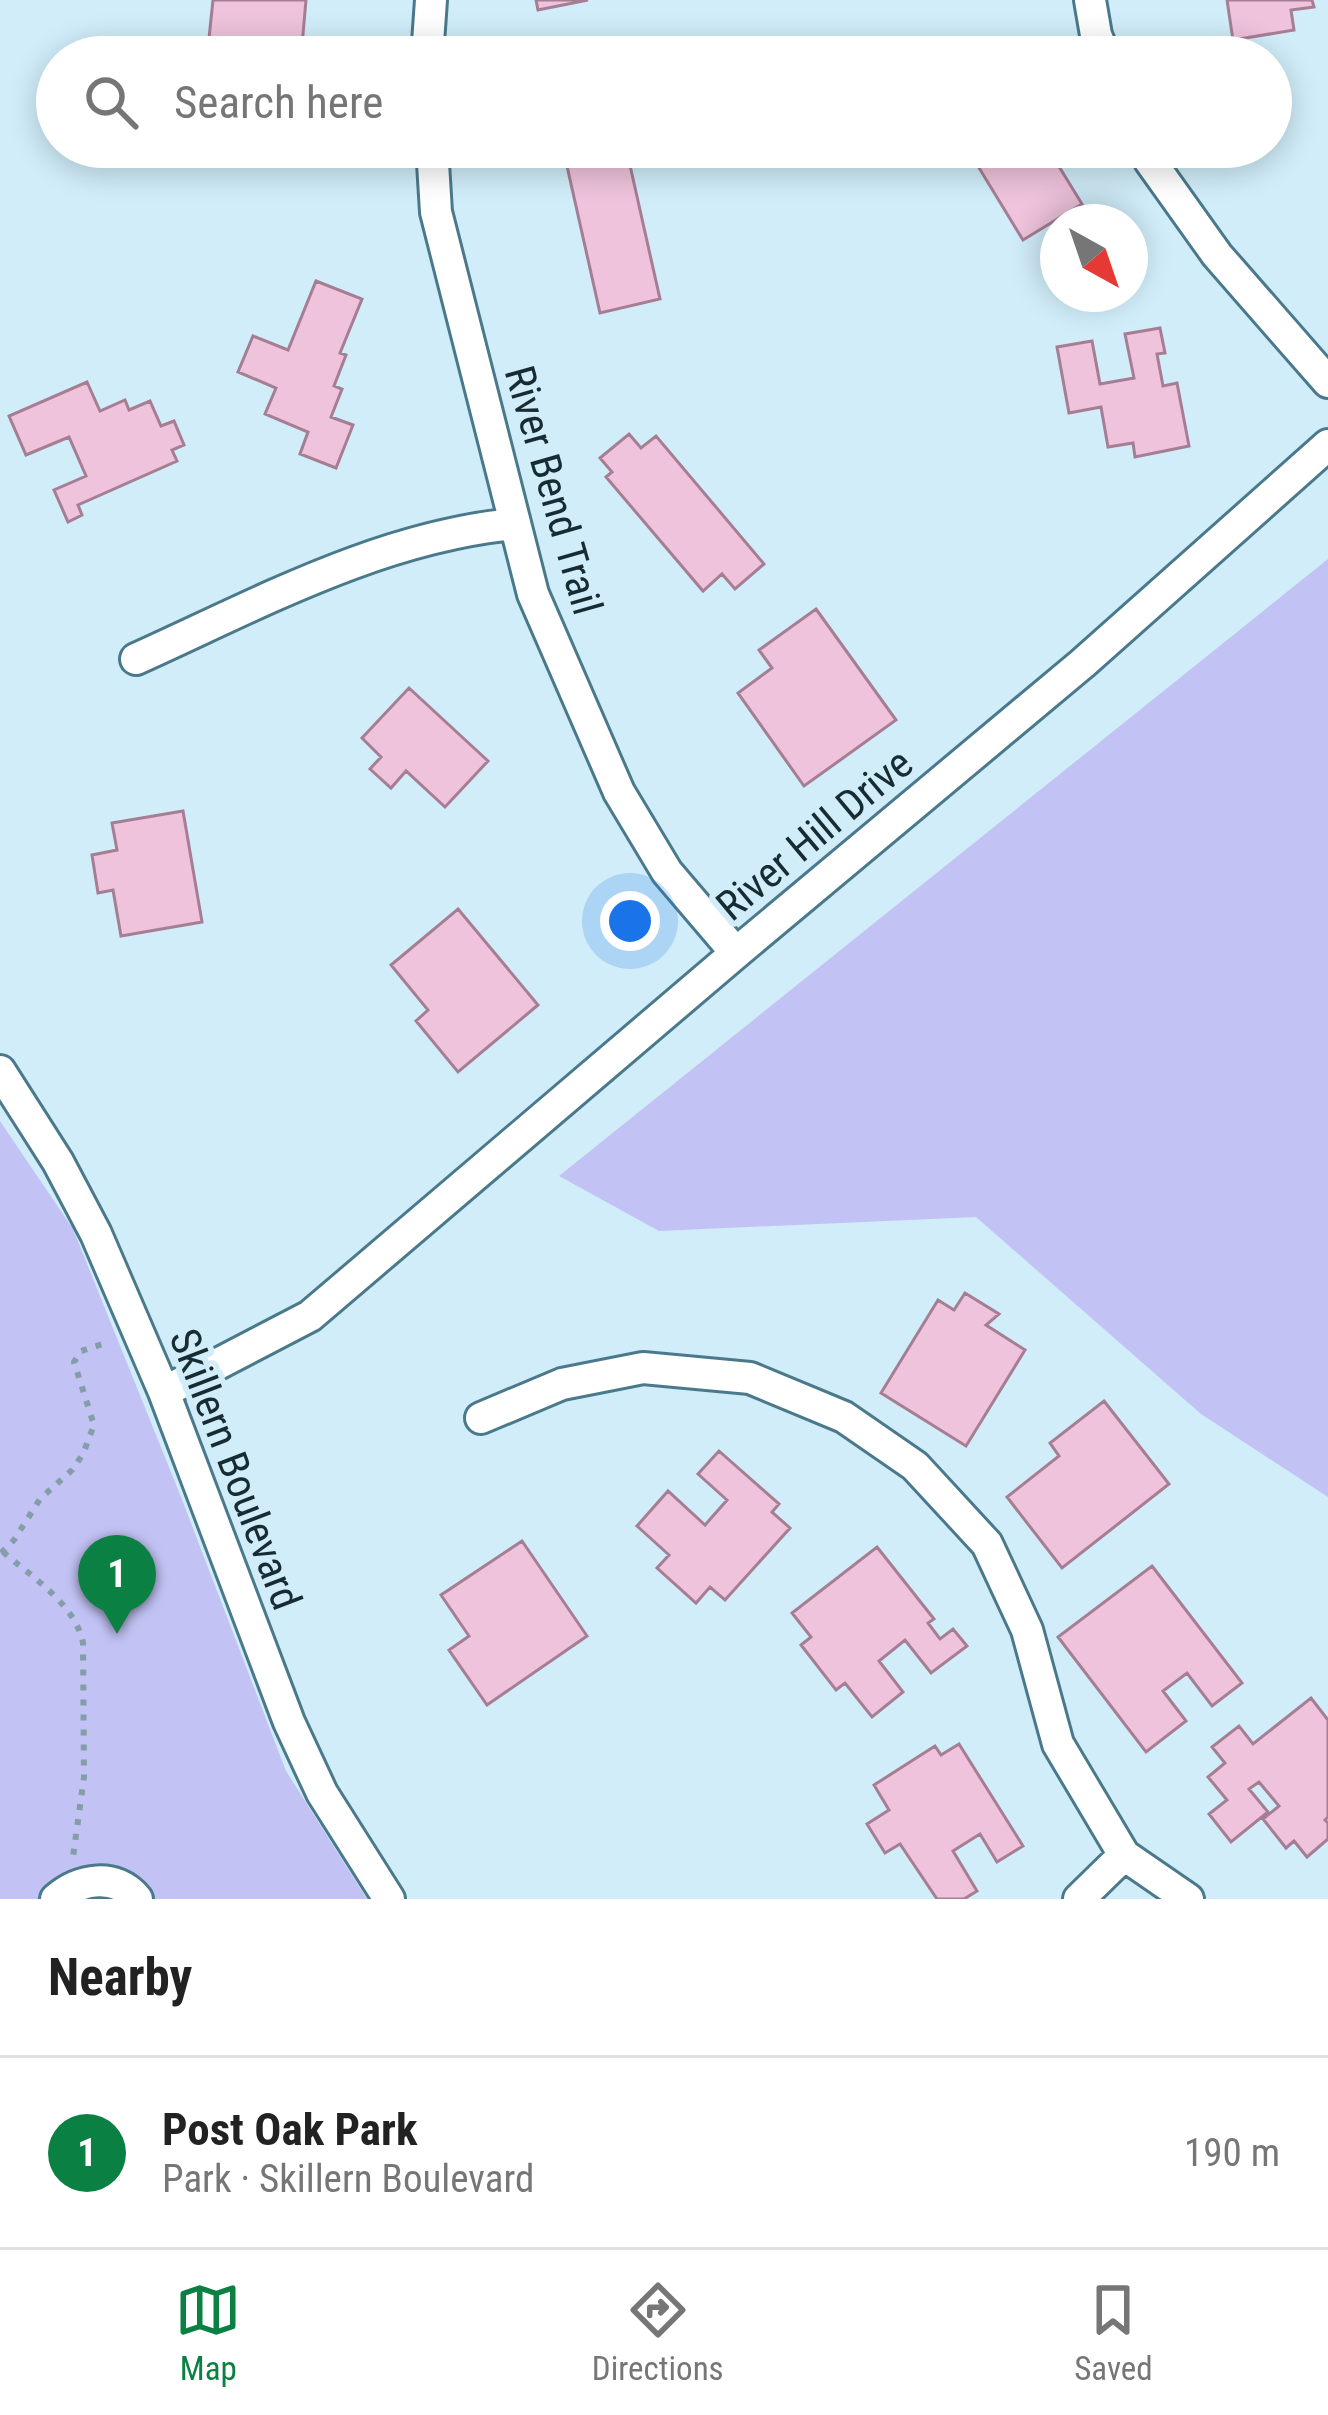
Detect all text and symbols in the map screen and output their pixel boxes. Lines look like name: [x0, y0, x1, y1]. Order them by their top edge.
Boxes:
search box: [36, 36, 1292, 168]
icon: search: [78, 69, 144, 135]
text: Search here: [174, 76, 383, 129]
north arrow: [1040, 204, 1148, 312]
street label: River Bend Trail: [495, 360, 612, 620]
street label: River Hill Drive: [707, 738, 922, 930]
your location: [600, 891, 660, 951]
street label: Skillern Boulevard: [160, 1322, 312, 1616]
pin: 1: [78, 1535, 156, 1634]
text: Nearby: [48, 1948, 192, 2007]
text: Post Oak Park: [162, 2103, 417, 2156]
text: 1: [77, 2130, 97, 2176]
text: 190 m: [1184, 2130, 1280, 2176]
text: Park · Skillern Boulevard: [162, 2156, 534, 2202]
tab: Map: [175, 2277, 241, 2388]
tab: Directions: [592, 2277, 724, 2388]
tab: Saved: [1074, 2277, 1153, 2388]

